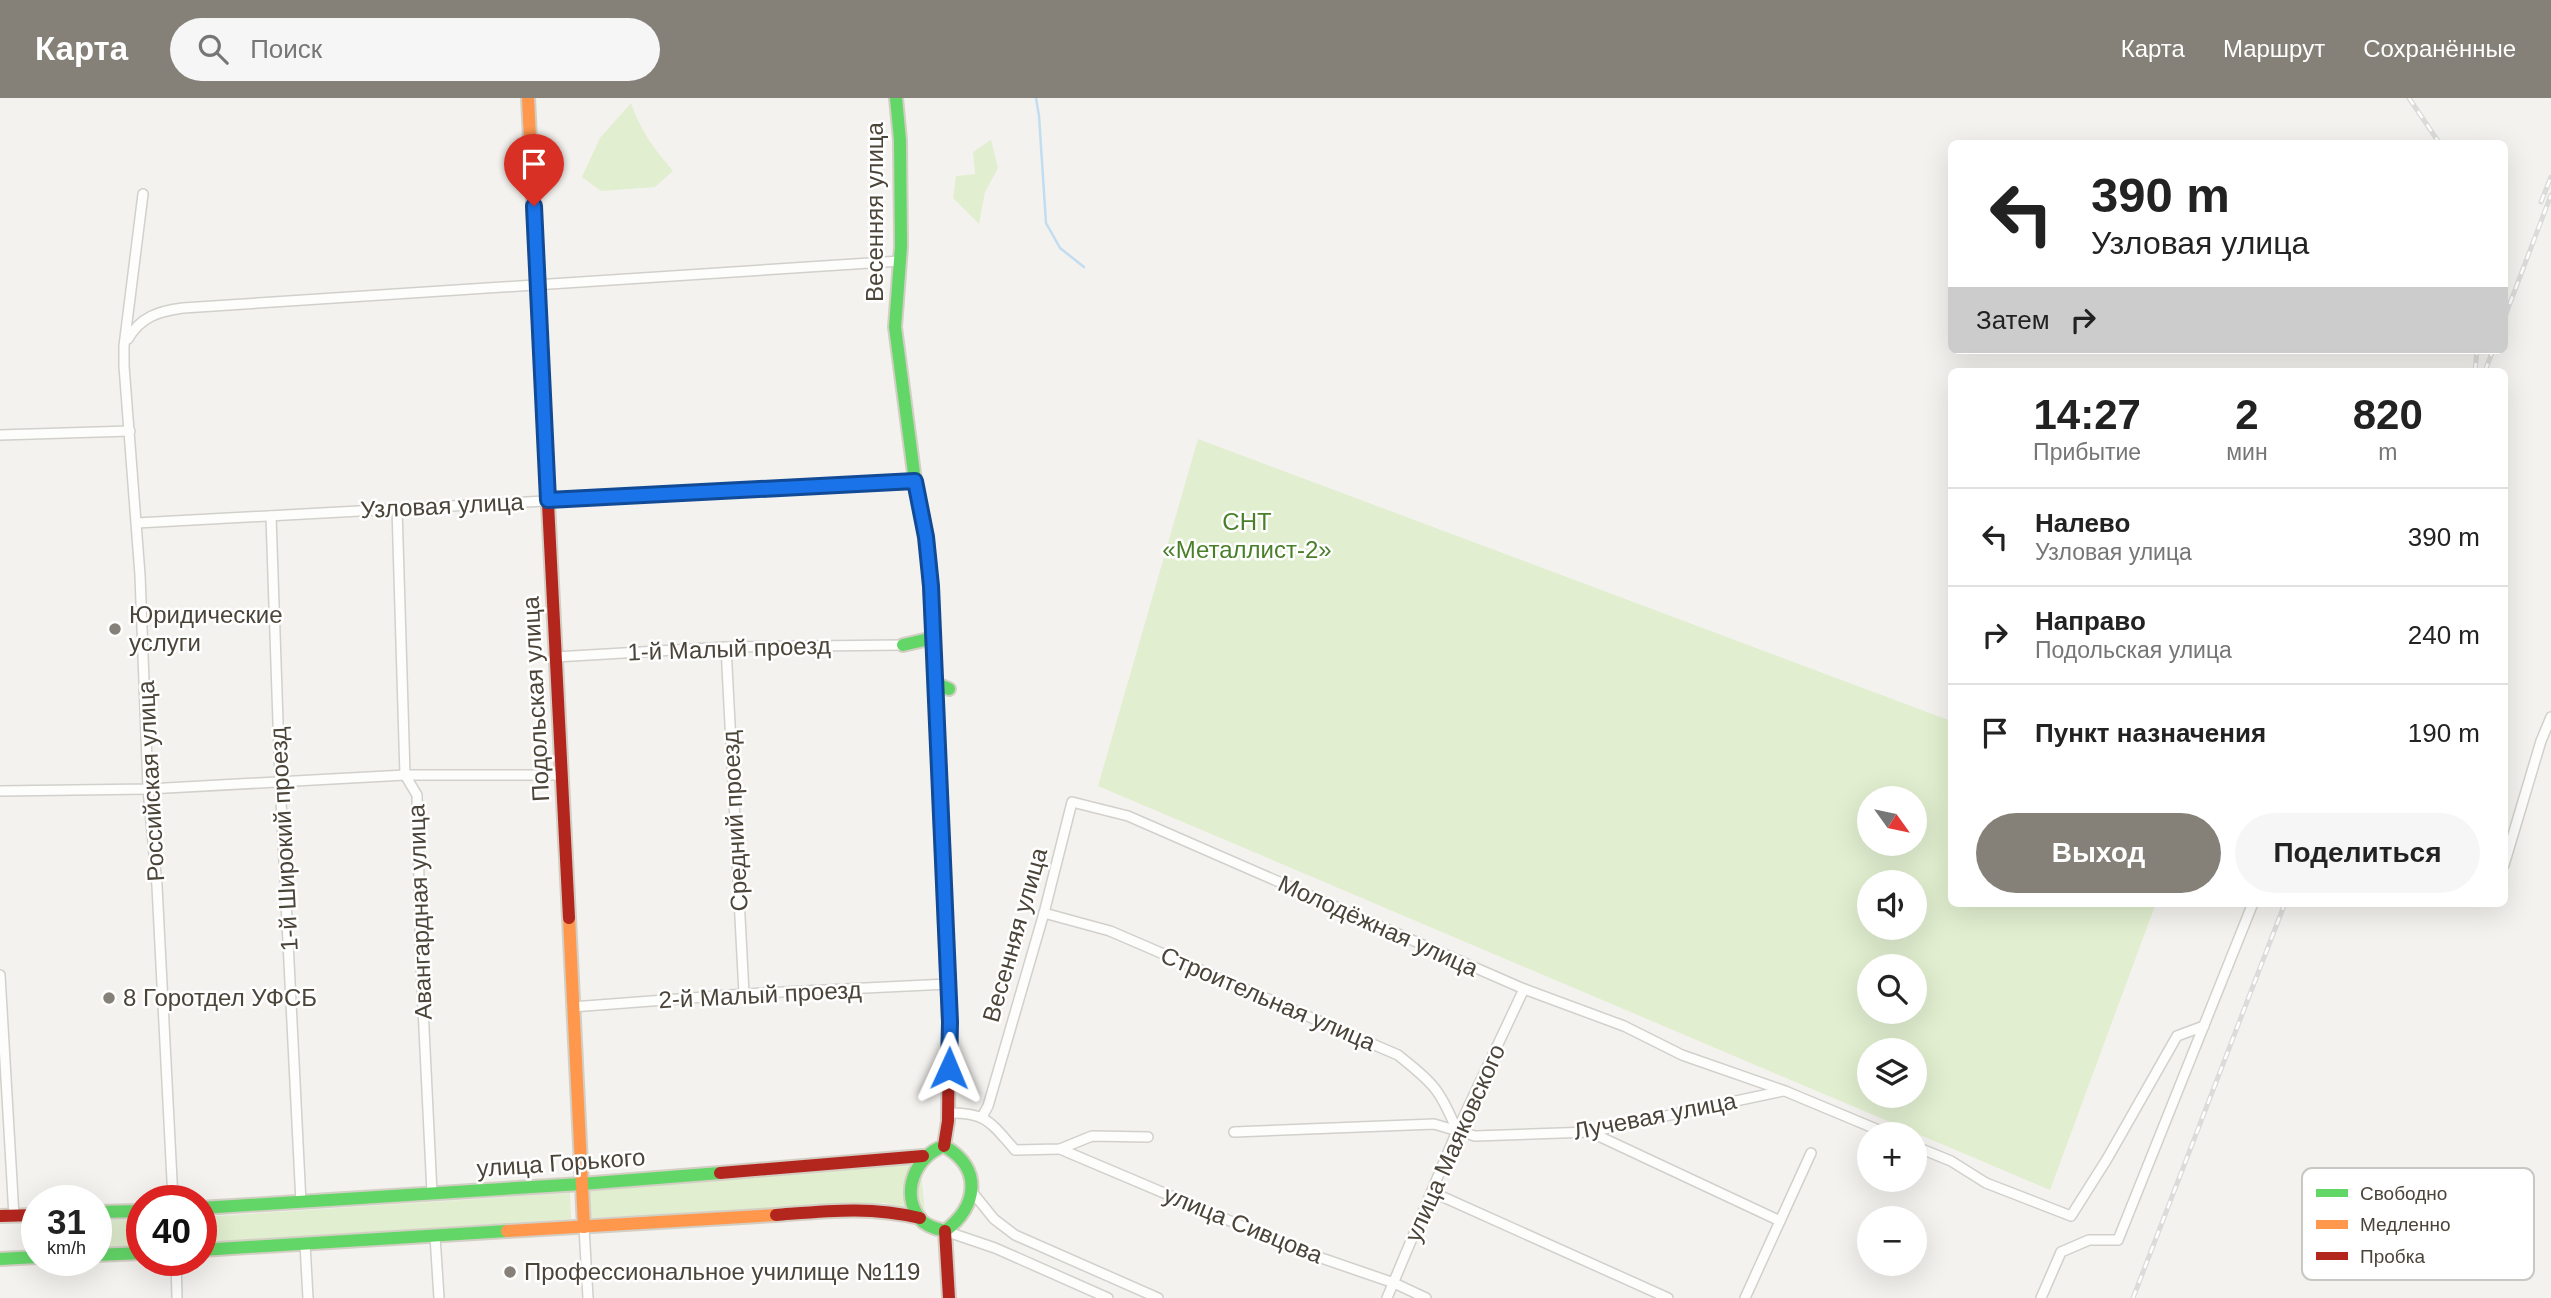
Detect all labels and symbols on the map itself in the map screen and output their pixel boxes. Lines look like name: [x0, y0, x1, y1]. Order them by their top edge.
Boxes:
street label: Весенняя улица: [861, 121, 888, 302]
pin: [504, 134, 564, 206]
street label: Узловая улица: [360, 488, 525, 523]
park label: СНТ «Металлист-2»: [1162, 508, 1332, 563]
street label: Подольская улица: [517, 595, 554, 802]
place label: Юридические услуги: [129, 601, 283, 656]
marker: Юридические услуги: [107, 621, 123, 637]
street label: 1-й Малый проезд: [627, 631, 831, 666]
street label: Российская улица: [132, 679, 169, 882]
street label: 1-й Широкий проезд: [264, 726, 303, 952]
street label: Средний проезд: [716, 730, 753, 912]
north arrow: [1857, 786, 1927, 856]
street label: Авангардная улица: [402, 803, 437, 1020]
street label: Весенняя улица: [977, 844, 1052, 1025]
street label: Молодёжная улица: [1274, 869, 1483, 982]
street label: Строительная улица: [1157, 941, 1380, 1056]
street label: 2-й Малый проезд: [658, 976, 862, 1013]
place label: 8 Горотдел УФСБ: [123, 984, 317, 1011]
marker: 8 Горотдел УФСБ: [101, 990, 117, 1006]
position arrow: [912, 1031, 986, 1105]
street label: улица Маяковского: [1399, 1040, 1510, 1246]
street label: Лучевая улица: [1571, 1086, 1739, 1145]
street label: улица Горького: [476, 1143, 646, 1182]
legend: [2302, 1168, 2534, 1280]
street label: улица Сивцова: [1160, 1180, 1327, 1269]
text: Свободно: [2360, 1183, 2447, 1204]
speed limit sign: 40: [126, 1185, 217, 1276]
text: Медленно: [2360, 1214, 2450, 1235]
text: Пробка: [2360, 1246, 2425, 1267]
place label: Профессиональное училище №119: [524, 1258, 920, 1285]
marker: Профессиональное училище №119: [502, 1264, 518, 1280]

